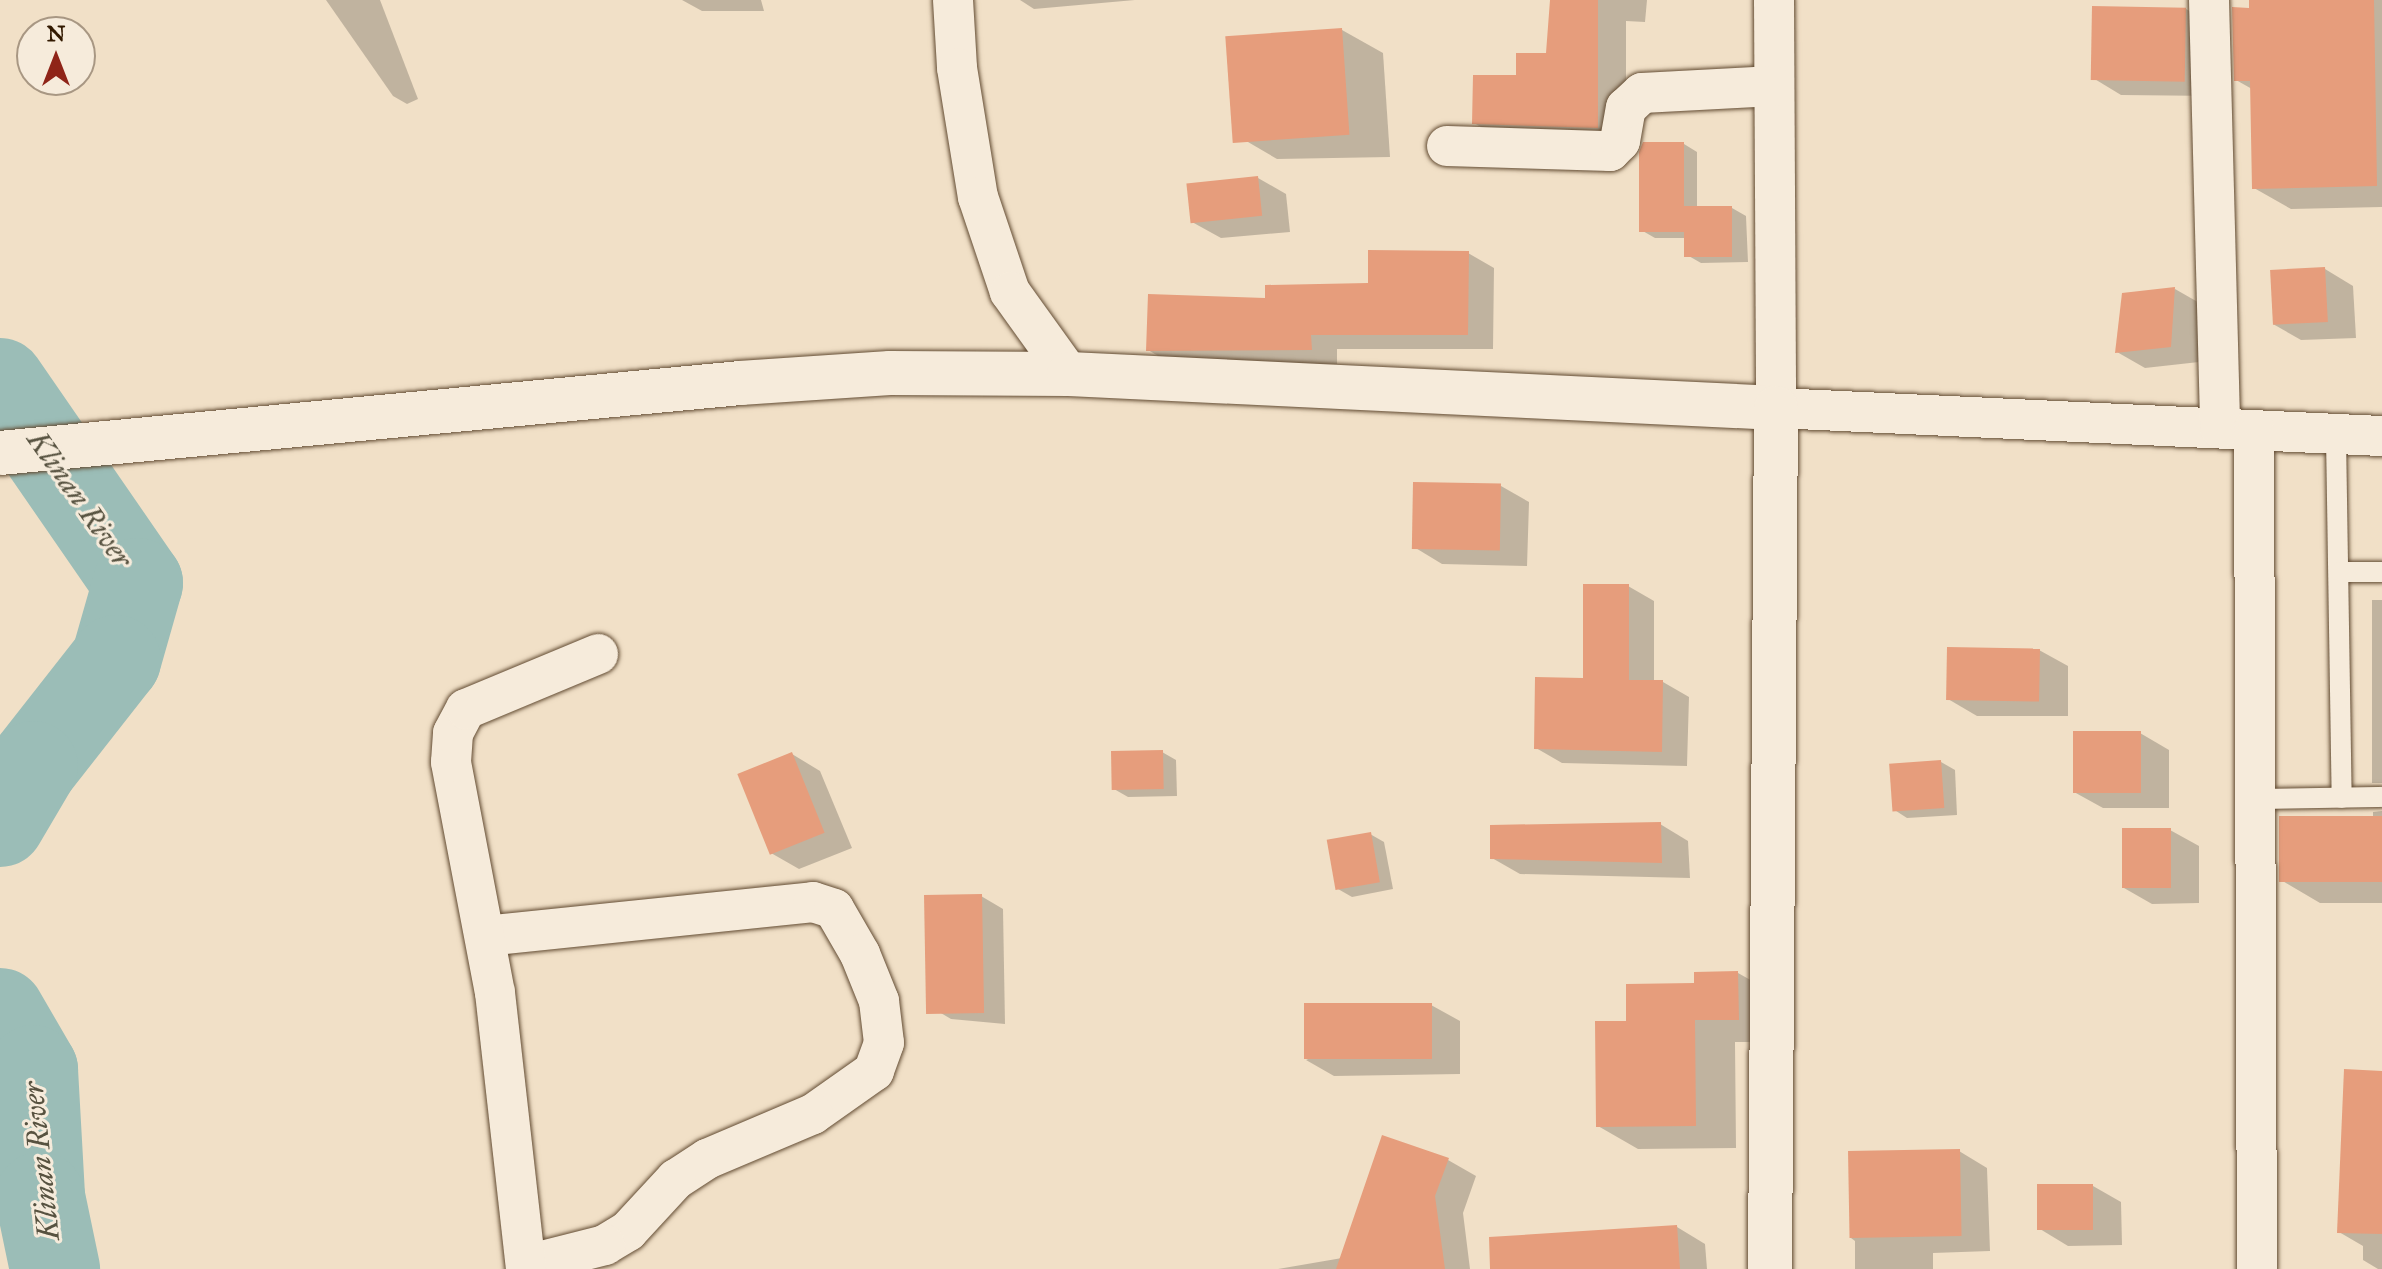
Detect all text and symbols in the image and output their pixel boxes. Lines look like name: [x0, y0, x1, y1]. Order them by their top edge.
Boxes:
north arrow: [16, 16, 96, 96]
text: N: [47, 20, 65, 47]
water label: Klinan River: [20, 423, 140, 575]
water label: Klinan River: [15, 1080, 67, 1242]

